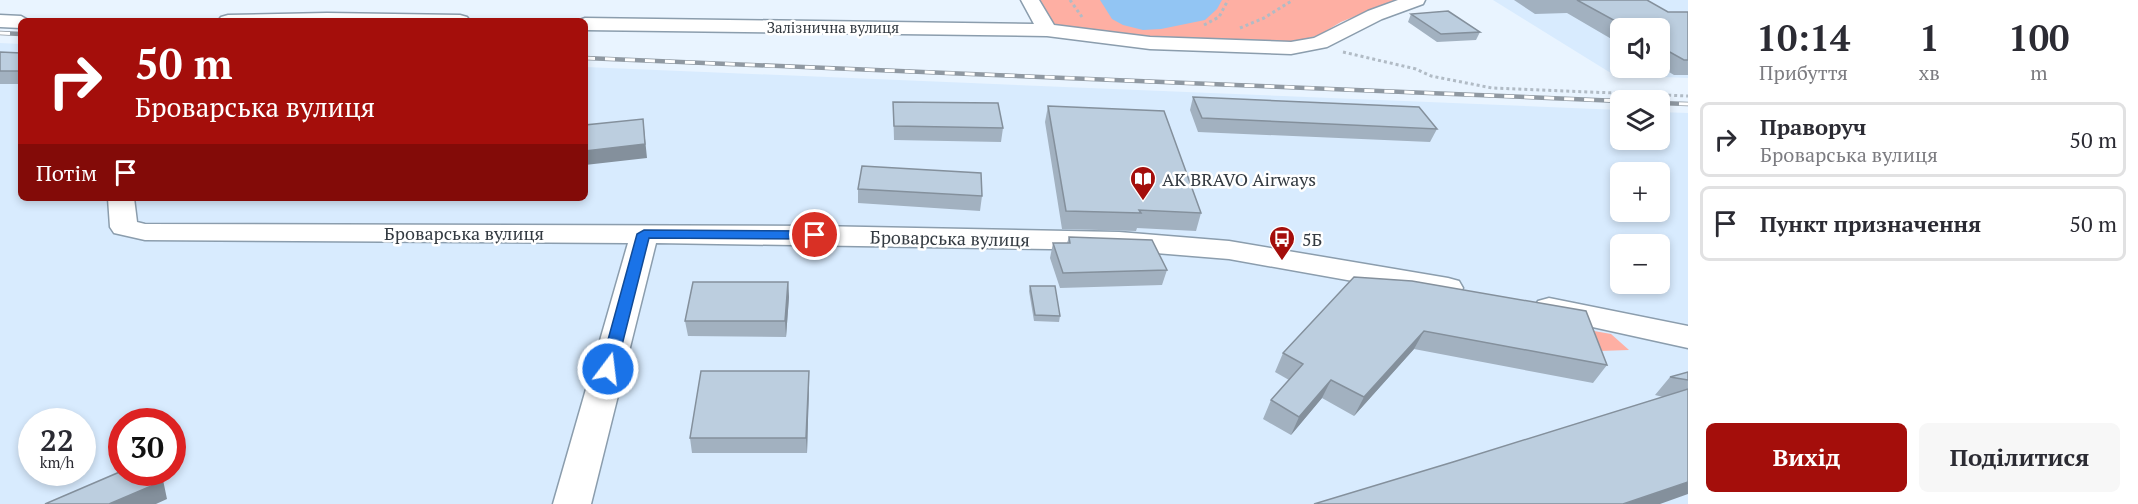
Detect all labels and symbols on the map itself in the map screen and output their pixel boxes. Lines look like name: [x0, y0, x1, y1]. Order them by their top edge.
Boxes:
street label: Залізнична вулиця: [767, 17, 899, 37]
library icon: АК BRAVO Airways: [1128, 164, 1158, 202]
place label: АК BRAVO Airways: [1162, 167, 1316, 191]
pin: [789, 209, 840, 260]
street label: Броварська вулиця: [384, 221, 544, 245]
bus stop icon: 5Б: [1267, 224, 1297, 262]
street label: Броварська вулиця: [870, 225, 1030, 251]
place label: 5Б: [1302, 227, 1322, 251]
position arrow: [576, 337, 640, 401]
speed limit sign: 30: [108, 408, 186, 486]

